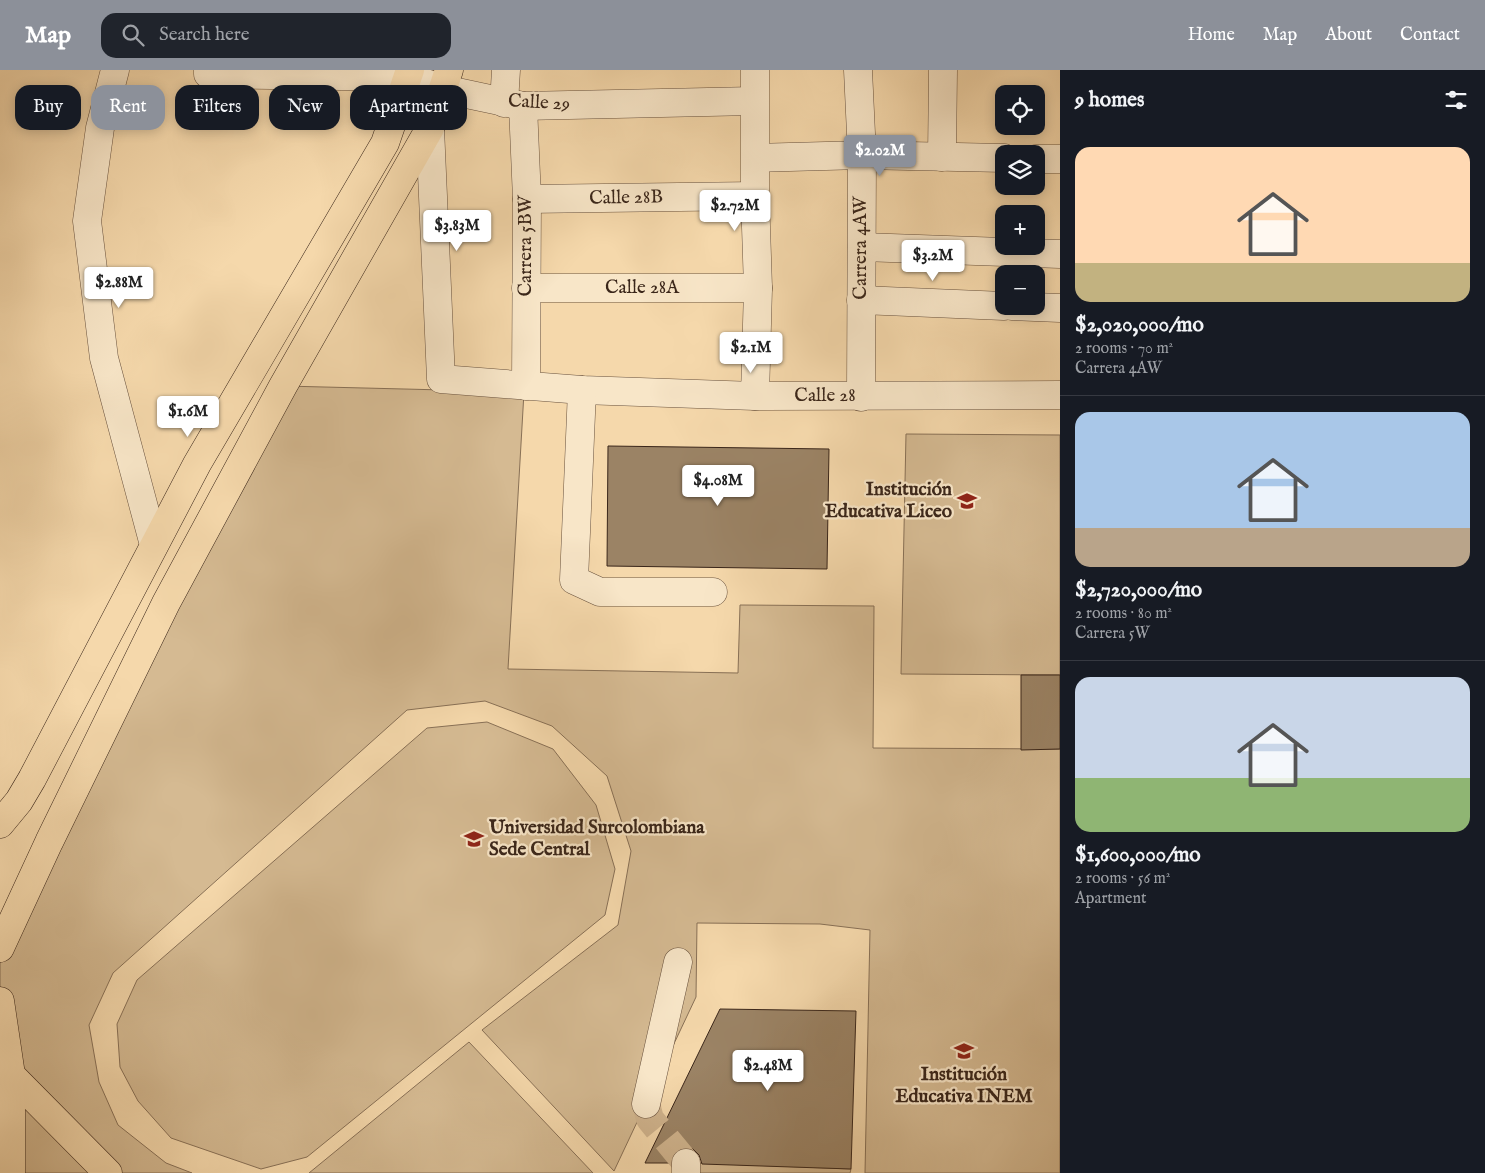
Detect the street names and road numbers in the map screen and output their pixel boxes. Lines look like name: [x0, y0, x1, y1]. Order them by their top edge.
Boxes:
street label: Calle 29: [507, 89, 571, 117]
street label: Calle 28B: [589, 185, 663, 211]
street label: Carrera 5BW: [514, 195, 538, 297]
street label: Carrera 4AW: [849, 195, 873, 300]
street label: Calle 28A: [605, 276, 680, 300]
street label: Calle 28: [794, 384, 856, 408]

